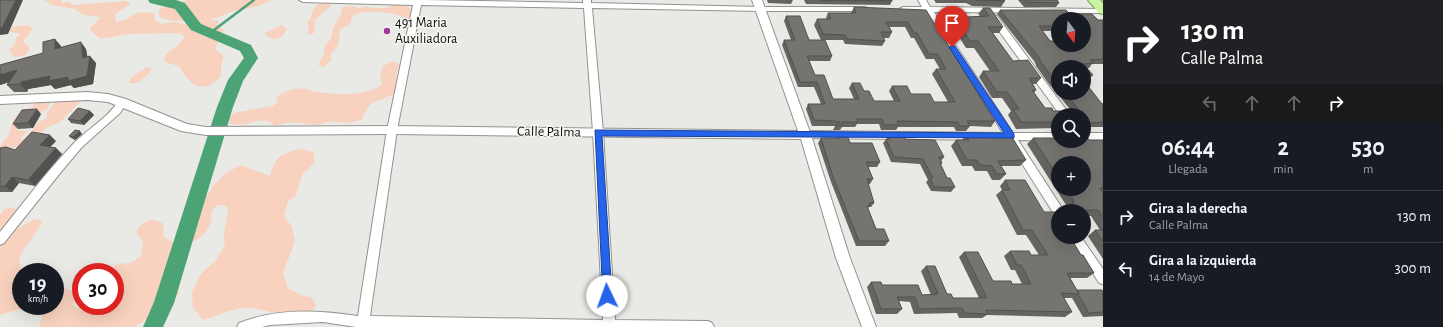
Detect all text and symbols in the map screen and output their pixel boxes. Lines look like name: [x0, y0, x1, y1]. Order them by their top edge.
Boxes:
pin: [935, 6, 969, 47]
icon: arrive: [941, 12, 963, 34]
north arrow: [1051, 12, 1091, 52]
map controls: [1051, 12, 1091, 244]
place label: 491 Maria Auxiliadora: [395, 16, 458, 46]
icon: right: [1115, 16, 1167, 68]
text: 130 m: [1181, 17, 1245, 45]
marker: 491 Maria Auxiliadora: [382, 26, 392, 36]
text: Calle Palma: [1181, 50, 1263, 68]
button: sound: [1051, 60, 1091, 100]
icon: left: [1199, 92, 1221, 114]
icon: ahead: [1241, 92, 1263, 114]
icon: ahead: [1283, 92, 1305, 114]
icon: right: [1325, 92, 1347, 114]
button: search: [1051, 108, 1091, 148]
street label: Calle Palma: [517, 124, 582, 140]
text: 06:44: [1161, 136, 1215, 160]
text: 2: [1278, 136, 1289, 160]
text: 530: [1352, 136, 1385, 160]
button: +: [1051, 156, 1091, 196]
text: Llegada: [1168, 163, 1208, 176]
text: min: [1273, 163, 1293, 176]
text: m: [1363, 163, 1373, 176]
text: Gira a la derecha: [1149, 201, 1248, 216]
button: −: [1051, 204, 1091, 244]
icon: right: [1115, 206, 1137, 228]
text: 130 m: [1397, 209, 1431, 224]
text: Calle Palma: [1149, 219, 1208, 232]
text: Gira a la izquierda: [1149, 253, 1256, 268]
icon: left: [1115, 258, 1137, 280]
text: 300 m: [1395, 261, 1431, 276]
speed limit sign: 30: [72, 263, 124, 315]
text: 14 de Mayo: [1149, 271, 1204, 284]
text: 19: [30, 274, 46, 294]
position arrow: [586, 275, 628, 317]
text: km/h: [28, 294, 48, 304]

